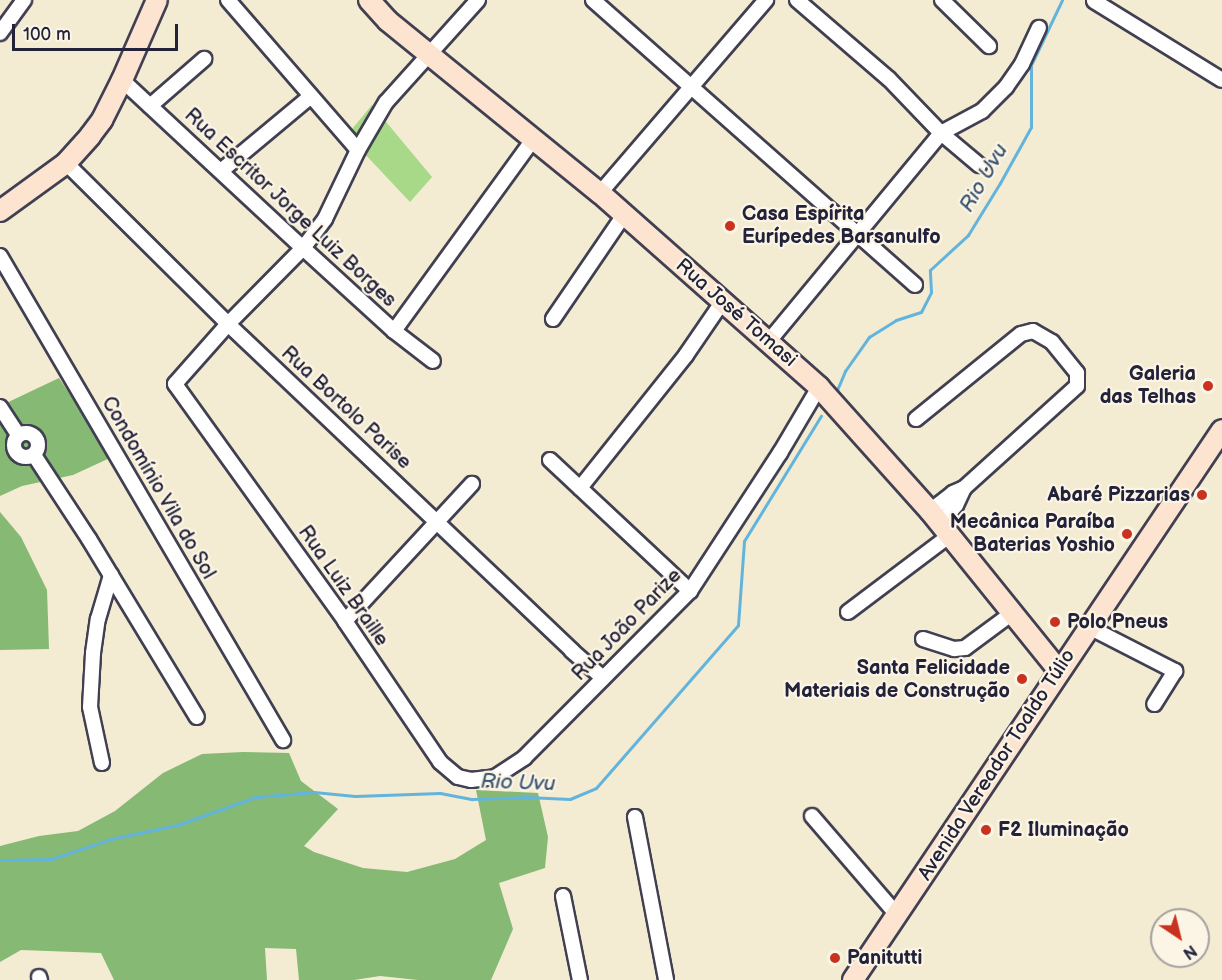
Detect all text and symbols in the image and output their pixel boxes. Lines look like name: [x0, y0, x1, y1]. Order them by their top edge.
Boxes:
scale bar: [15, 12, 182, 50]
text: 100 m: [23, 24, 71, 45]
street label: Rua Escritor Jorge Luiz Borges: [179, 103, 401, 313]
water label: Rio Uvu: [954, 139, 1014, 217]
place label: Casa Espírita Eurípedes Barsanulfo: [742, 202, 941, 249]
marker: Casa Espírita Eurípedes Barsanulfo: [723, 219, 737, 233]
street label: Rua José Tomasi: [670, 253, 802, 373]
street label: Rua Bortolo Parise: [276, 341, 416, 475]
place label: Galeria das Telhas: [1100, 362, 1196, 409]
marker: Galeria das Telhas: [1201, 379, 1215, 393]
street label: Condomínio Vila do Sol: [96, 392, 220, 584]
place label: Abaré Pizzarias: [1048, 483, 1190, 507]
marker: Abaré Pizzarias: [1195, 488, 1209, 502]
place label: Mecânica Paraíba Baterias Yoshio: [950, 510, 1115, 557]
street label: Rua Luiz Braille: [293, 521, 393, 651]
marker: Mecânica Paraíba Baterias Yoshio: [1120, 527, 1134, 541]
street label: Rua João Parize: [567, 564, 687, 686]
place label: Polo Pneus: [1067, 610, 1168, 634]
marker: Polo Pneus: [1048, 615, 1062, 629]
street label: Avenida Vereador Toaldo Túlio: [913, 644, 1081, 886]
place label: Santa Felicidade Materiais de Construção: [784, 656, 1010, 703]
marker: Santa Felicidade Materiais de Construção: [1015, 672, 1029, 686]
water label: Rio Uvu: [480, 769, 556, 797]
place label: F2 Iluminação: [998, 818, 1129, 842]
marker: F2 Iluminação: [979, 823, 993, 837]
north arrow: [1150, 908, 1210, 968]
text: N: [1179, 940, 1200, 963]
place label: Panitutti: [847, 946, 922, 970]
marker: Panitutti: [828, 951, 842, 965]

